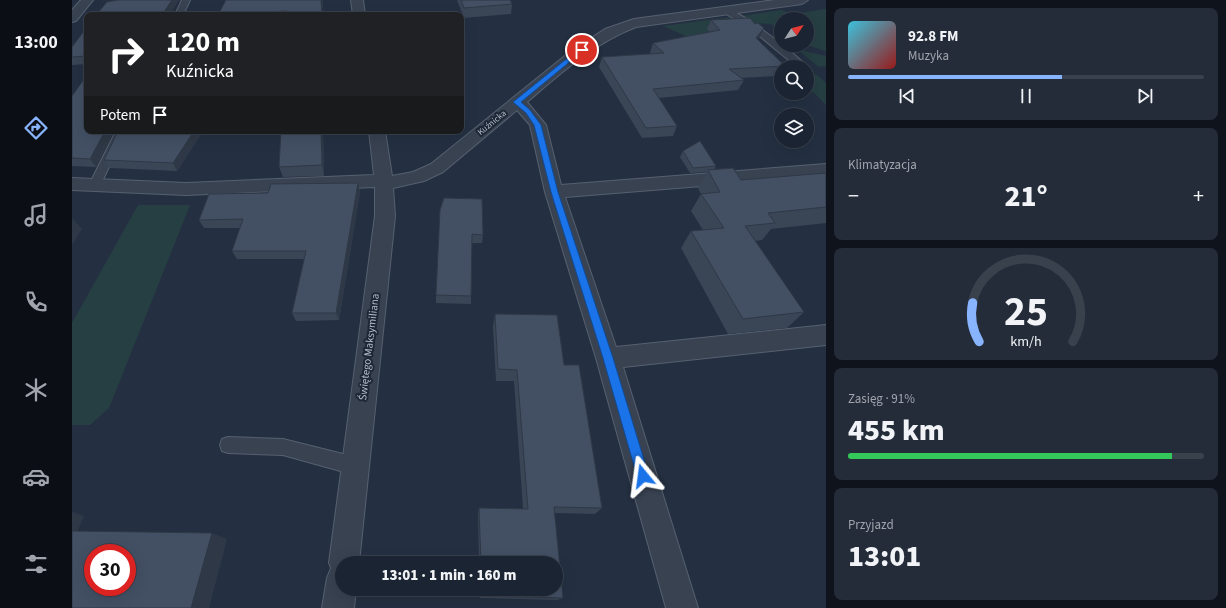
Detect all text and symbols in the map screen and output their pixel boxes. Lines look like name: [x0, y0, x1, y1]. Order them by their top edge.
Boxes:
north arrow: [774, 12, 814, 52]
map controls: [774, 12, 814, 148]
text: 120 m: [166, 22, 240, 62]
text: 92.8 FM: [908, 26, 959, 47]
icon: right: [100, 28, 152, 80]
text: 13:00: [14, 30, 58, 55]
pin: [565, 33, 599, 67]
icon: arrive: [571, 39, 593, 61]
text: Muzyka: [908, 47, 949, 65]
text: Kuźnicka: [166, 59, 234, 84]
button: search: [774, 60, 814, 100]
icon: previous: [896, 85, 918, 107]
icon: pause: [1015, 85, 1037, 107]
icon: next: [1134, 85, 1156, 107]
icon: arrive: [149, 104, 171, 126]
text: Potem: [100, 105, 141, 126]
street label: Kuźnicka: [475, 107, 509, 139]
button: layers: [774, 108, 814, 148]
icon: directions: [22, 114, 50, 142]
text: Klimatyzacja: [848, 156, 917, 174]
text: 21°: [1004, 175, 1048, 218]
text: −: [848, 180, 859, 212]
text: +: [1193, 180, 1204, 212]
icon: music: [22, 201, 50, 229]
text: 25: [1004, 282, 1048, 342]
icon: phone: [22, 288, 50, 316]
street label: Świętego Maksymiliana: [355, 293, 383, 401]
text: km/h: [1010, 331, 1042, 352]
icon: climate: [22, 376, 50, 404]
text: Zasięg · 91%: [848, 390, 915, 408]
text: 455 km: [848, 409, 945, 452]
position arrow: [622, 455, 664, 497]
icon: car: [22, 463, 50, 491]
text: Przyjazd: [848, 516, 894, 534]
text: 13:01: [848, 535, 921, 578]
speed limit sign: 30: [84, 544, 136, 596]
icon: filters: [22, 550, 50, 578]
text: 13:01 · 1 min · 160 m: [382, 565, 516, 586]

